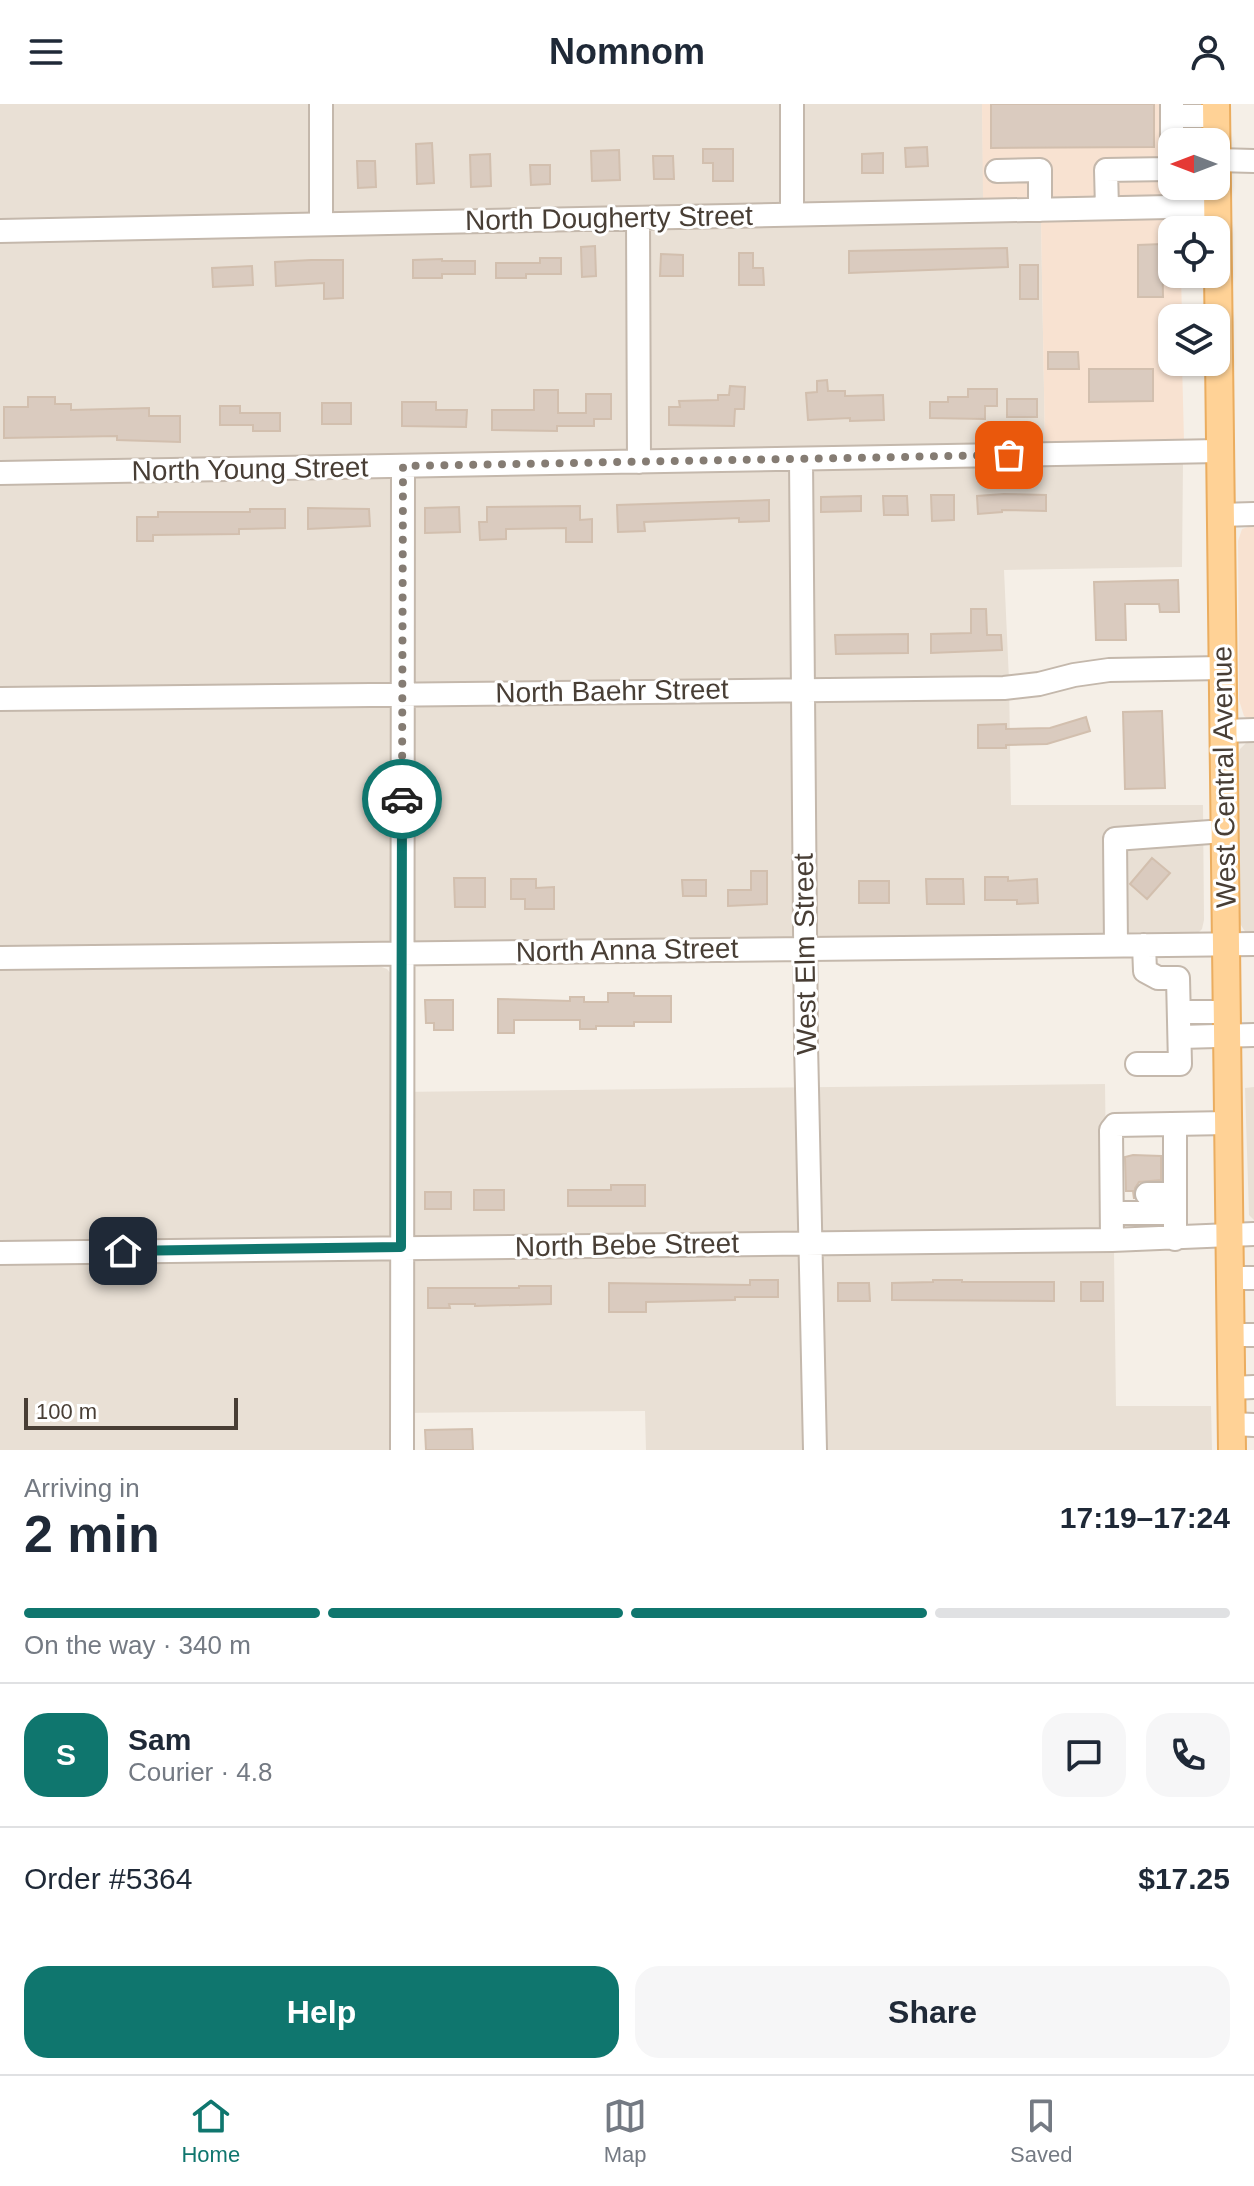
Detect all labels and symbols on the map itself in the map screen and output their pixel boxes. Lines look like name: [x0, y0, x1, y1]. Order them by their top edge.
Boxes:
north arrow: [1158, 128, 1230, 200]
street label: North Dougherty Street: [465, 200, 753, 236]
pin: [975, 421, 1043, 489]
street label: North Young Street: [131, 451, 369, 487]
street label: West Central Avenue: [1206, 646, 1242, 908]
street label: North Baehr Street: [495, 673, 729, 709]
courier: [362, 759, 442, 839]
street label: West Elm Street: [788, 853, 822, 1055]
street label: North Anna Street: [515, 933, 739, 967]
pin: [89, 1217, 157, 1285]
street label: North Bebe Street: [515, 1228, 740, 1262]
scale bar: [24, 1394, 238, 1430]

